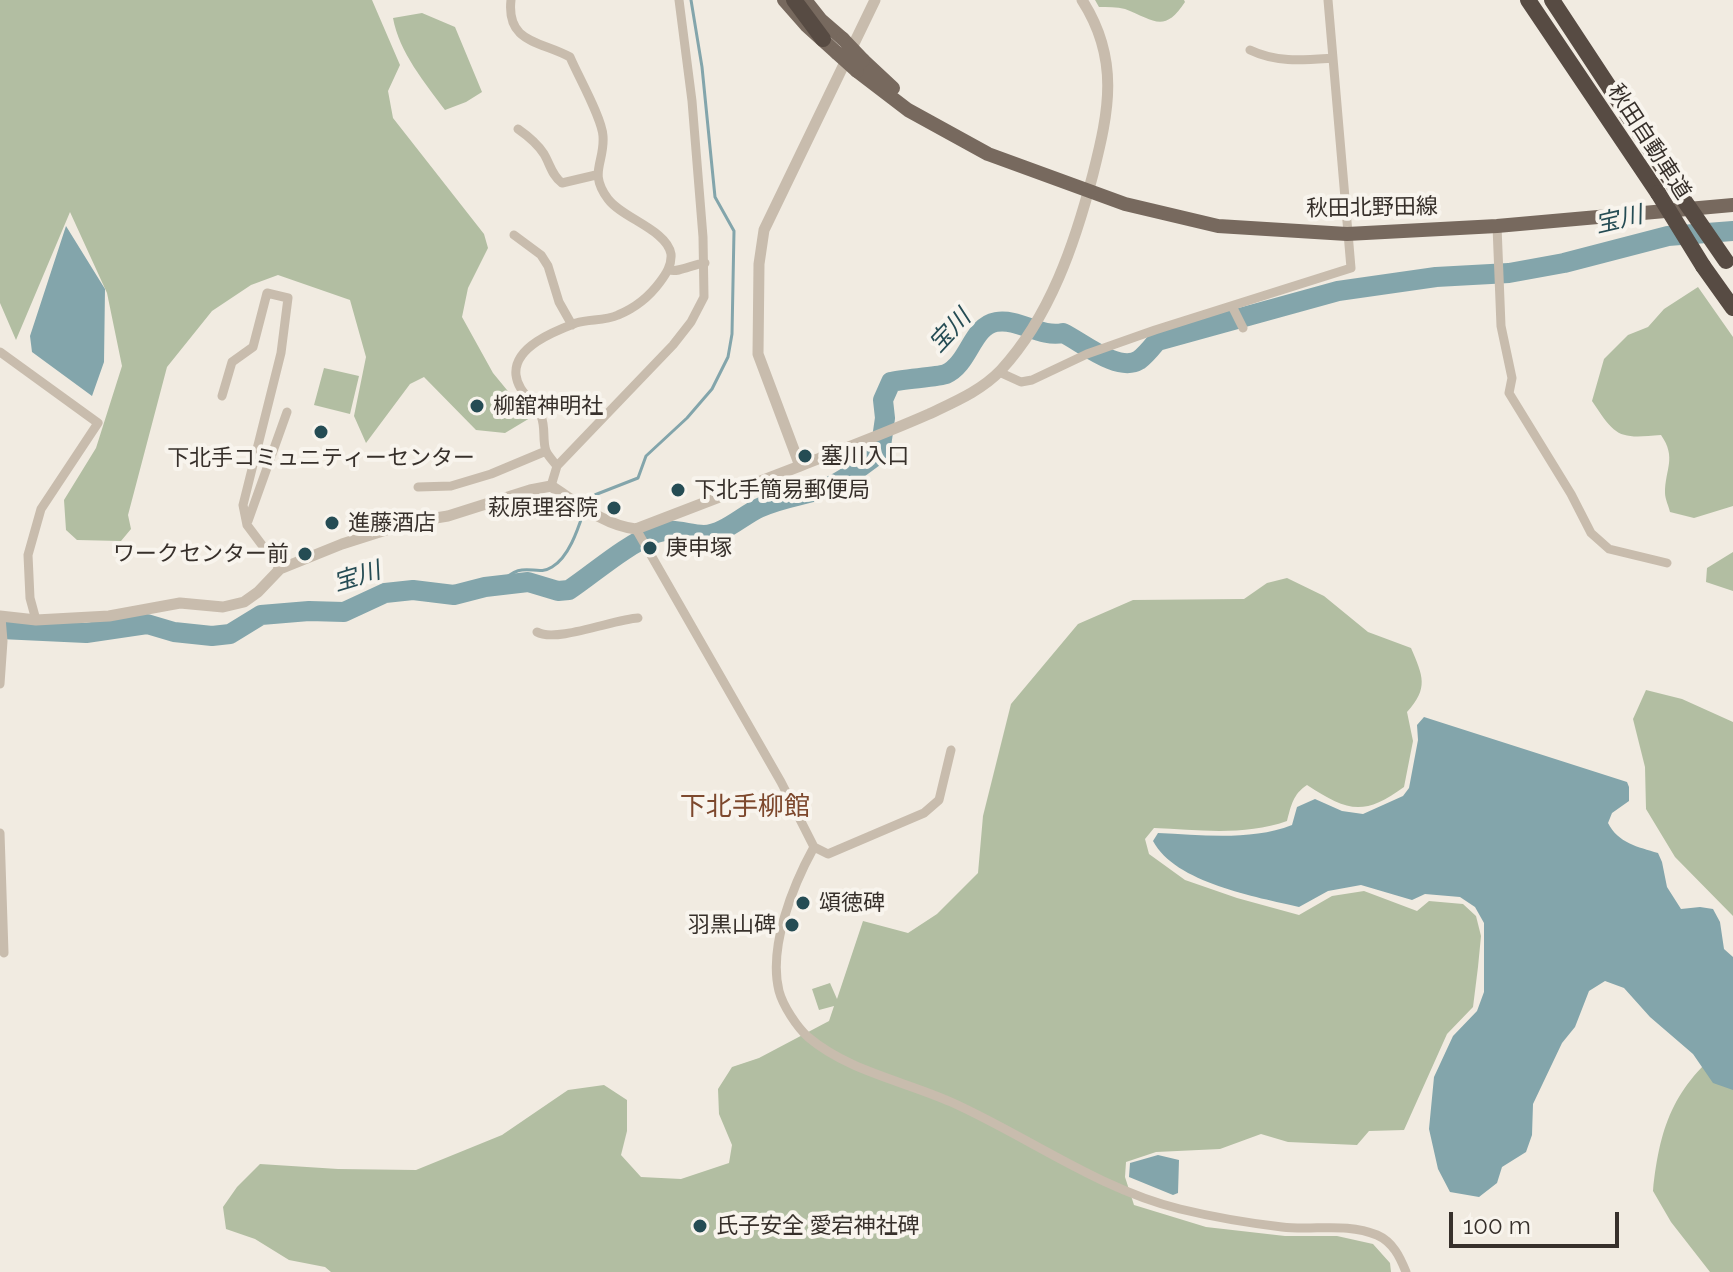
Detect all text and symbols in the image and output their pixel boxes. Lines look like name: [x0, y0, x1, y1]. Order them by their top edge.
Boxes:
street label: 秋田自動車道: [1602, 79, 1696, 205]
street label: 秋田北野田線: [1306, 194, 1438, 222]
water label: 宝川: [1592, 201, 1646, 239]
water label: 宝川: [923, 304, 977, 358]
place label: 柳舘神明社: [493, 393, 603, 419]
marker: 柳舘神明社: [468, 397, 486, 415]
marker: 下北手コミュニティーセンター: [312, 423, 330, 441]
place label: 塞川入口: [821, 443, 909, 469]
place label: 下北手コミュニティーセンター: [167, 445, 475, 471]
marker: 塞川入口: [796, 447, 814, 465]
place label: 下北手簡易郵便局: [694, 477, 870, 503]
marker: 下北手簡易郵便局: [669, 481, 687, 499]
place label: 萩原理容院: [488, 495, 598, 521]
marker: 萩原理容院: [605, 499, 623, 517]
place label: 進藤酒店: [348, 510, 436, 536]
marker: 進藤酒店: [323, 514, 341, 532]
place label: 庚申塚: [666, 535, 732, 561]
marker: 庚申塚: [641, 539, 659, 557]
place label: ワークセンター前: [113, 541, 289, 567]
marker: ワークセンター前: [296, 545, 314, 563]
water label: 宝川: [330, 556, 384, 598]
district label: 下北手柳館: [680, 791, 810, 823]
place label: 頌徳碑: [819, 890, 885, 916]
marker: 頌徳碑: [794, 894, 812, 912]
place label: 羽黒山碑: [688, 912, 776, 938]
marker: 羽黒山碑: [783, 916, 801, 934]
scale bar: [1453, 1196, 1623, 1246]
text: 100 m: [1463, 1211, 1531, 1240]
place label: 氏子安全 愛宕神社碑: [716, 1213, 920, 1239]
marker: 氏子安全 愛宕神社碑: [691, 1217, 709, 1235]

